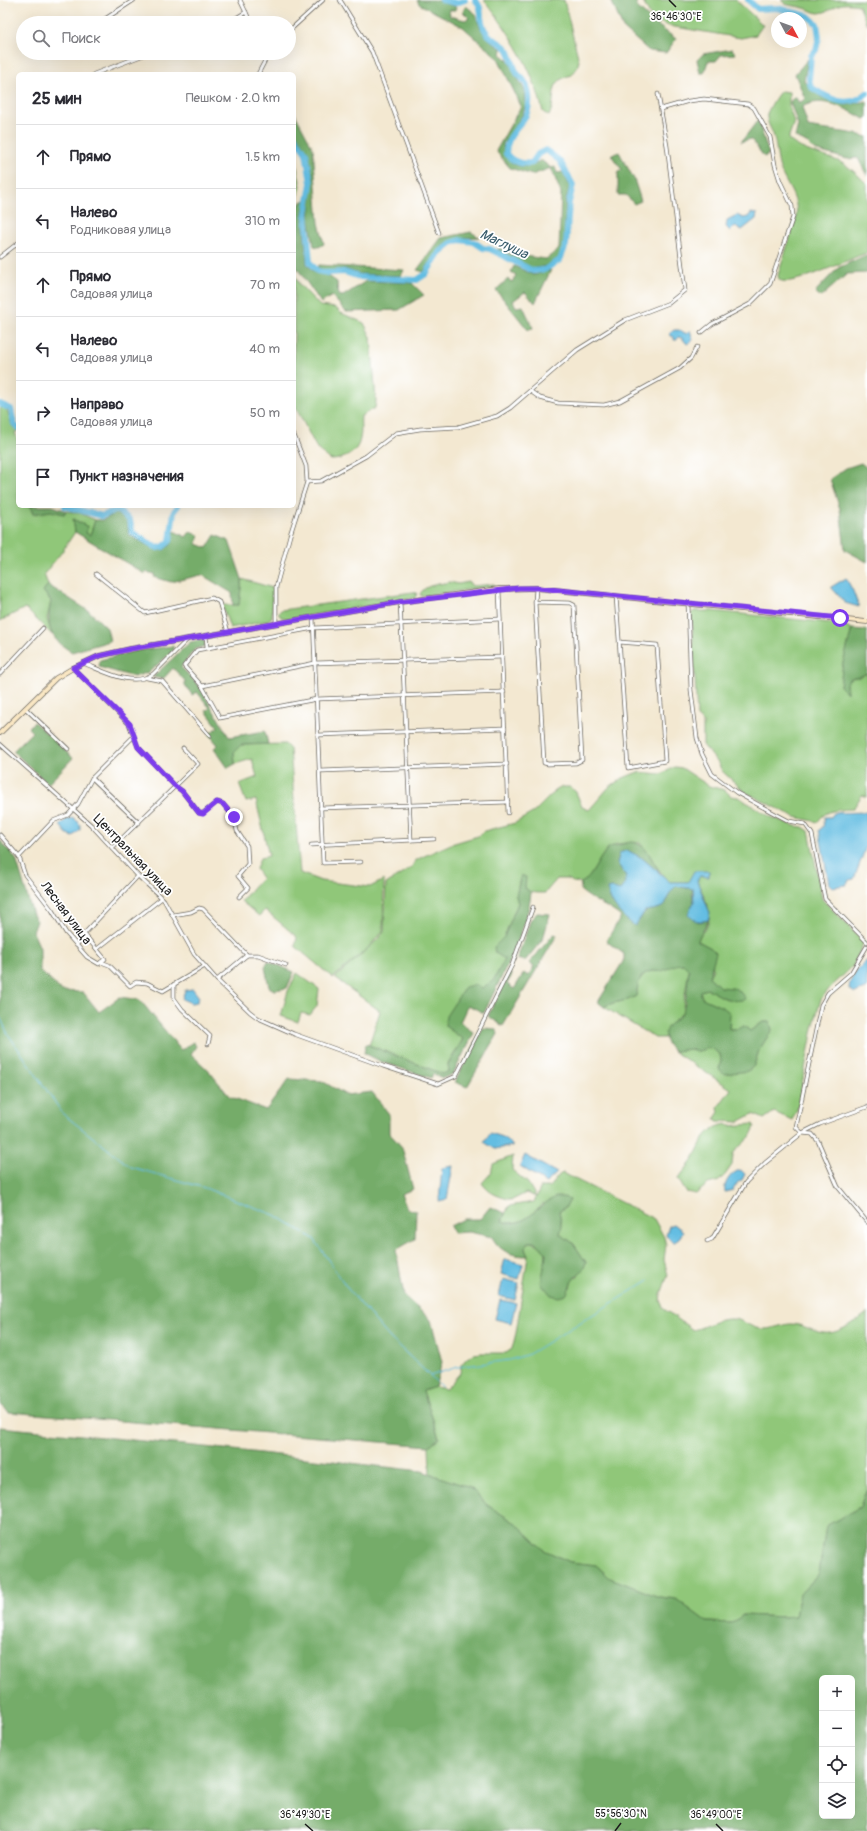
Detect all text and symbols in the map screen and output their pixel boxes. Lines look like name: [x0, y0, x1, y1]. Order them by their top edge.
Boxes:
text: 36°46'30"E: [650, 11, 702, 23]
north arrow: [771, 12, 807, 48]
search box: [16, 16, 296, 60]
icon: search: [30, 27, 52, 49]
text: Поиск: [62, 29, 101, 48]
text: 25 мин: [32, 88, 82, 109]
text: Пешком · 2.0 km: [186, 90, 280, 106]
icon: ahead: [32, 146, 54, 168]
text: Прямо: [70, 147, 111, 166]
text: 1.5 km: [245, 149, 280, 165]
text: Налево: [70, 203, 117, 222]
icon: left: [32, 210, 54, 232]
text: 310 m: [244, 213, 280, 229]
text: Родниковая улица: [70, 222, 171, 238]
water label: Маглуша: [477, 225, 532, 263]
text: Прямо: [70, 267, 111, 286]
icon: ahead: [32, 274, 54, 296]
text: 70 m: [250, 277, 280, 293]
text: Садовая улица: [70, 286, 153, 302]
text: Налево: [70, 331, 117, 350]
icon: left: [32, 338, 54, 360]
text: 40 m: [249, 341, 280, 357]
text: Садовая улица: [70, 350, 153, 366]
text: Направо: [70, 395, 124, 414]
icon: right: [32, 402, 54, 424]
text: 50 m: [250, 405, 280, 421]
text: Садовая улица: [70, 414, 153, 430]
icon: arrive: [32, 466, 54, 488]
text: Пункт назначения: [70, 467, 184, 486]
route start: [831, 609, 849, 627]
route end: [225, 808, 243, 826]
street label: Центральная улица: [90, 811, 176, 899]
street label: Лесная улица: [37, 878, 95, 948]
map controls: [819, 1675, 855, 1819]
button: +: [819, 1675, 855, 1711]
button: −: [819, 1711, 855, 1747]
button: locate: [819, 1747, 855, 1783]
button: layers: [819, 1783, 855, 1819]
text: 55°56'30"N: [595, 1808, 647, 1820]
text: 36°49'30"E: [280, 1809, 330, 1821]
text: 36°49'00"E: [690, 1809, 742, 1821]

